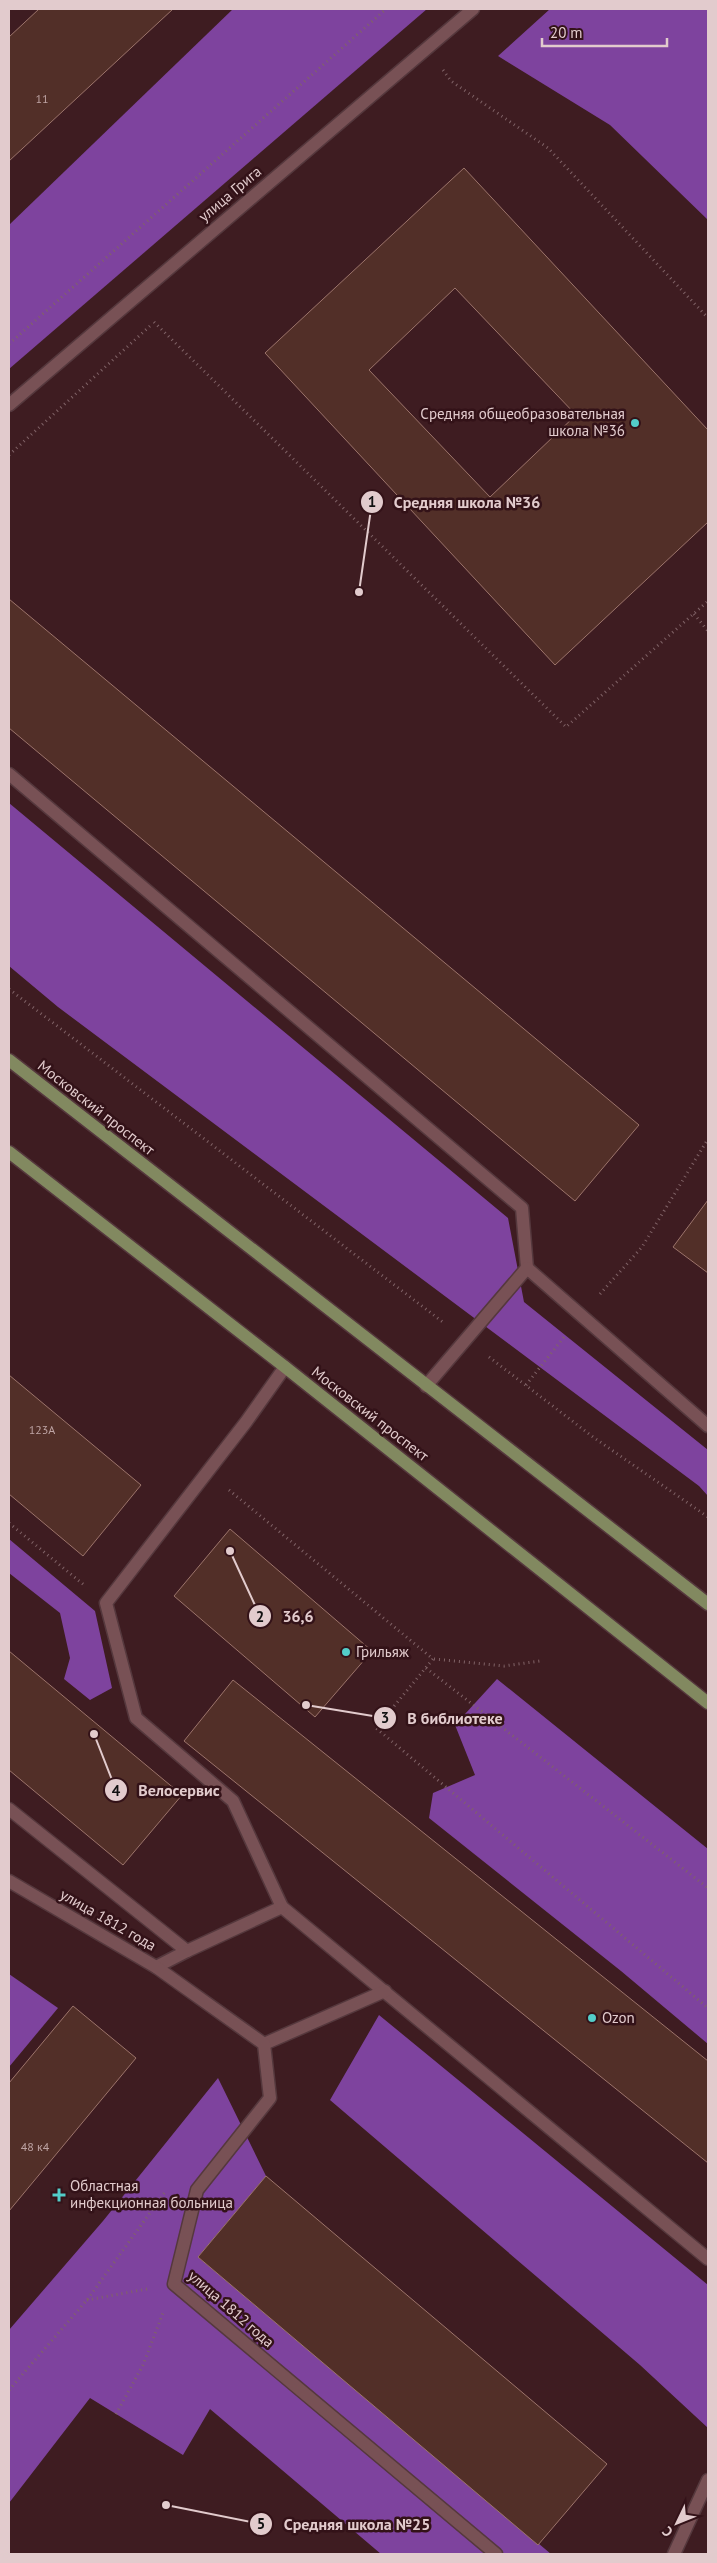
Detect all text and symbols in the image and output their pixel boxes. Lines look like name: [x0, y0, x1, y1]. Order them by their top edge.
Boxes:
scale bar: [542, 15, 667, 47]
text: 20 m: [550, 23, 583, 42]
house number: 11: [35, 91, 49, 106]
street label: улица Грига: [194, 162, 265, 225]
place label: Средняя общеобразовательная школа №36: [420, 404, 625, 440]
marker: Средняя общеобразовательная школа №36: [629, 417, 641, 429]
callout: Средняя школа №36: [359, 487, 550, 518]
text: 1: [368, 492, 376, 511]
text: Средняя школа №36: [394, 492, 540, 512]
street label: Московский проспект: [34, 1056, 159, 1159]
street label: Московский проспект: [308, 1362, 433, 1465]
house number: 123А: [29, 1422, 55, 1437]
callout: 36,6: [247, 1601, 323, 1632]
text: 36,6: [282, 1606, 314, 1626]
text: 2: [256, 1607, 264, 1626]
place label: Грильяж: [356, 1642, 409, 1661]
marker: Грильяж: [340, 1646, 352, 1658]
callout: В библиотеке: [372, 1703, 513, 1734]
text: 3: [381, 1708, 389, 1727]
text: В библиотеке: [407, 1708, 503, 1728]
callout: Велосервис: [104, 1775, 230, 1806]
text: Велосервис: [138, 1780, 220, 1800]
text: 4: [112, 1781, 121, 1800]
street label: улица 1812 года: [57, 1884, 160, 1955]
place label: Ozon: [602, 2008, 635, 2027]
marker: Ozon: [586, 2012, 598, 2024]
house number: 48 к4: [21, 2139, 50, 2154]
place label: Областная инфекционная больница: [70, 2176, 233, 2212]
marker: Областная инфекционная больница: [52, 2188, 66, 2202]
street label: улица 1812 года: [184, 2266, 278, 2351]
north arrow: [652, 2498, 702, 2548]
callout: Средняя школа №25: [249, 2509, 440, 2540]
text: 5: [257, 2514, 265, 2533]
text: Средняя школа №25: [284, 2514, 430, 2534]
text: С: [658, 2523, 677, 2541]

